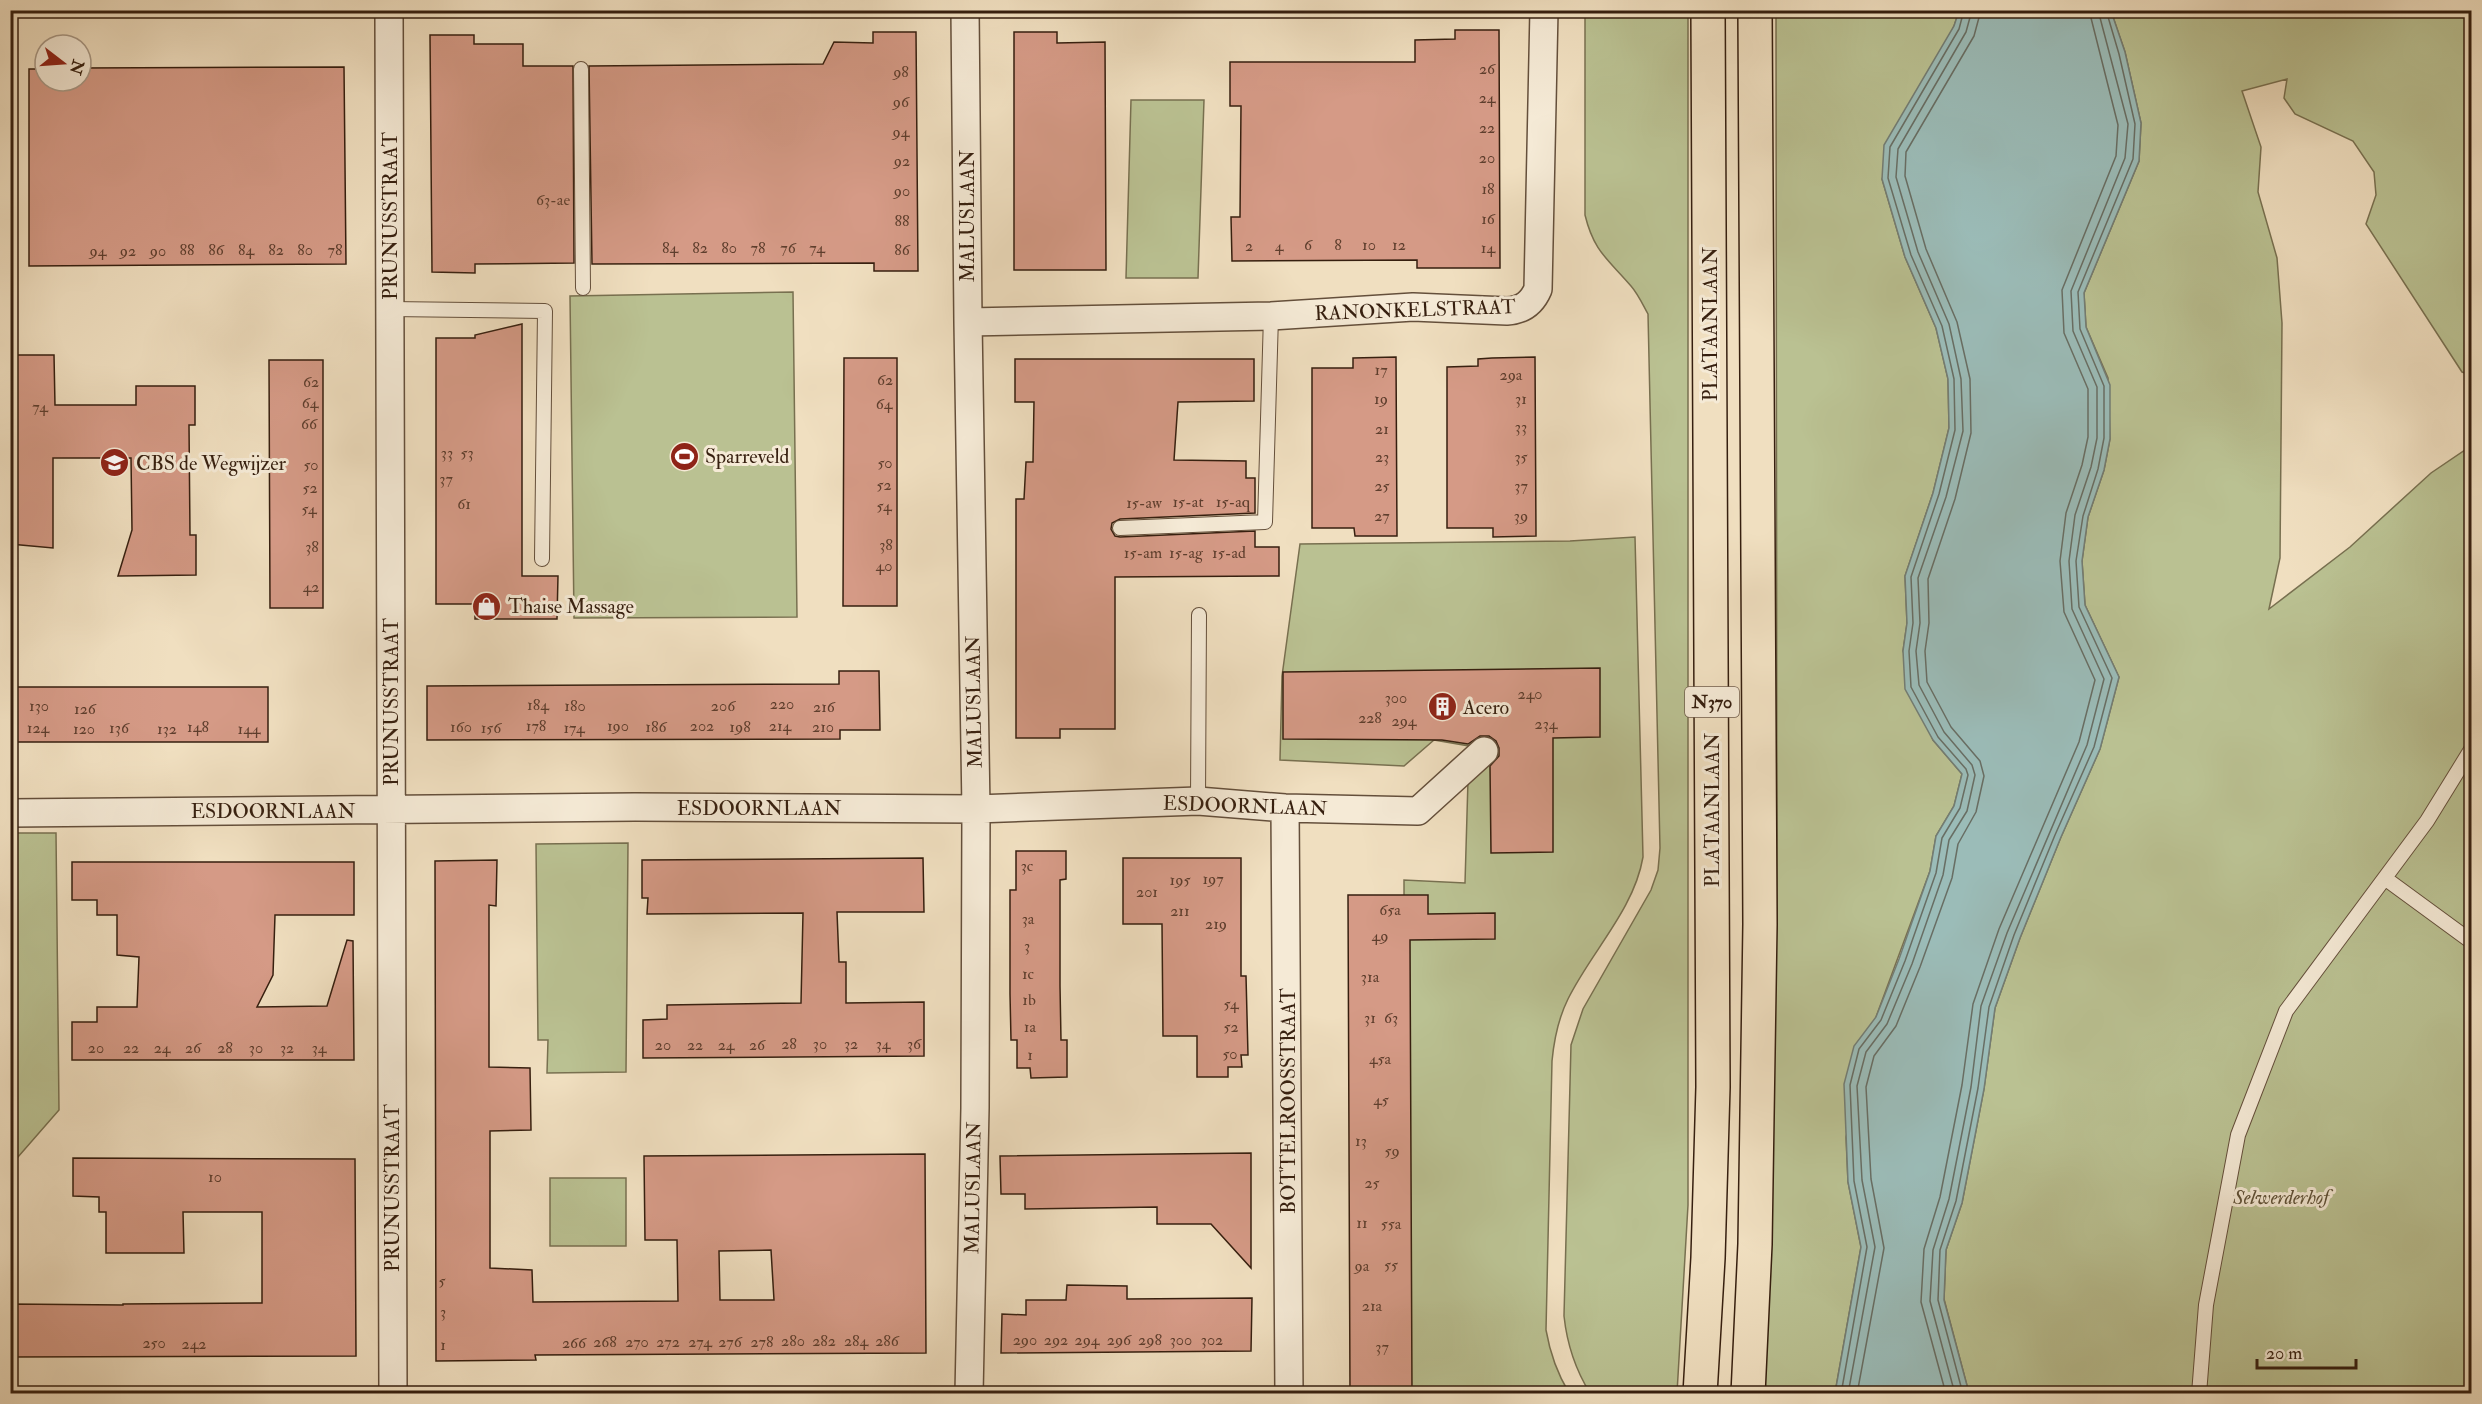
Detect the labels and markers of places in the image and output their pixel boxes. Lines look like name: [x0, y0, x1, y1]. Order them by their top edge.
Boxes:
sports icon: Sparreveld: [668, 440, 700, 472]
place label: Sparreveld: [705, 444, 789, 470]
school or university icon: CBS de Wegwijzer: [99, 447, 131, 479]
place label: CBS de Wegwijzer: [136, 451, 287, 476]
shop icon: Thaise Massage: [471, 590, 503, 622]
place label: Thaise Massage: [508, 594, 634, 619]
building icon: Acero: [1426, 691, 1458, 723]
place label: Acero: [1462, 695, 1509, 720]

